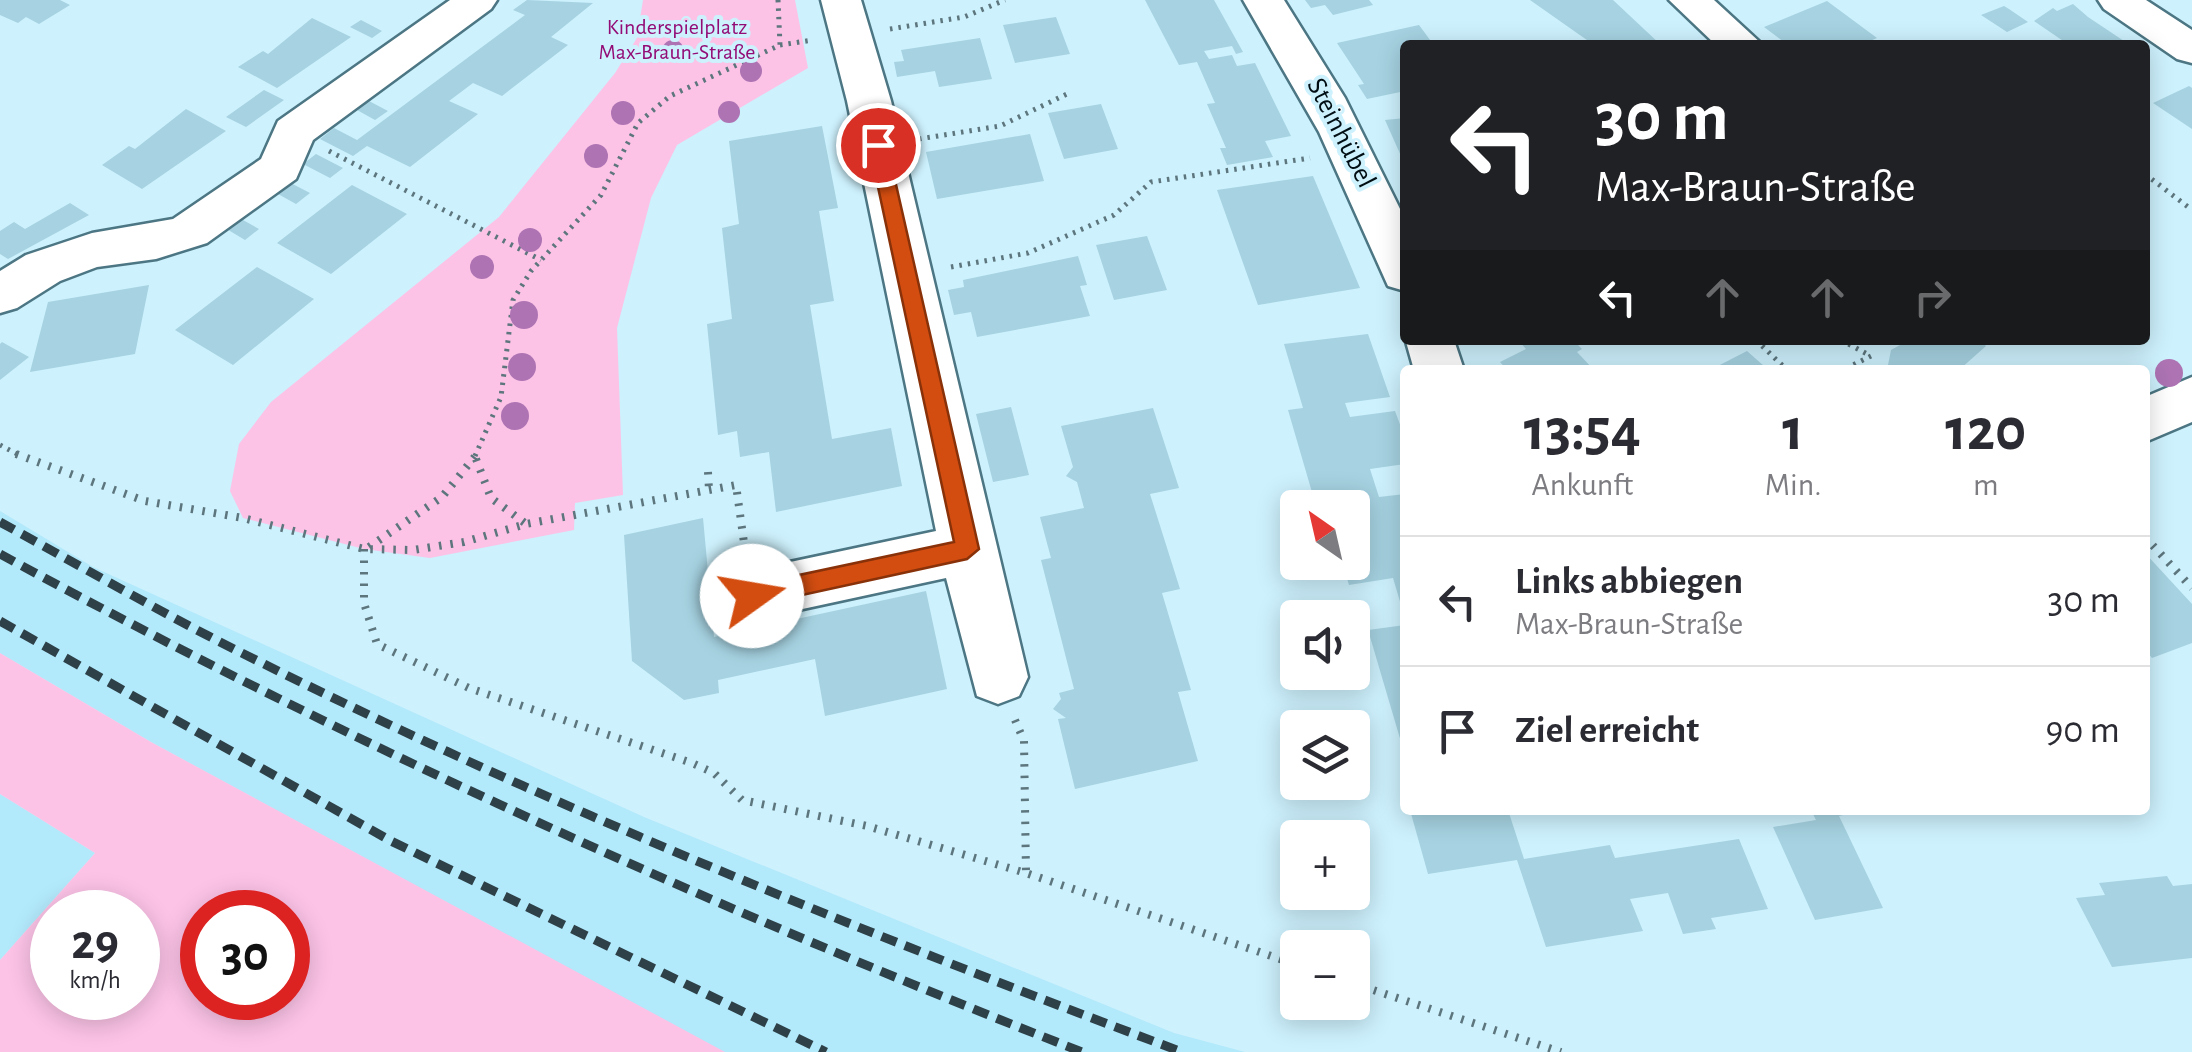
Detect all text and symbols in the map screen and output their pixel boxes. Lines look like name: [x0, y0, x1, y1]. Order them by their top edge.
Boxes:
park label: Kinderspielplatz Max-Braun-Straße: [599, 16, 755, 63]
street label: Steinhübel: [1302, 74, 1380, 192]
icon: left: [1430, 80, 1560, 210]
text: 30 m: [1595, 83, 1729, 153]
pin: [836, 103, 921, 188]
icon: arrive: [851, 118, 906, 173]
text: Max-Braun-Straße: [1595, 165, 1916, 210]
icon: left: [1590, 270, 1645, 325]
icon: ahead: [1695, 270, 1750, 325]
icon: ahead: [1800, 270, 1855, 325]
icon: right: [1905, 270, 1960, 325]
text: 13:54: [1524, 401, 1641, 461]
text: 1: [1782, 401, 1804, 461]
text: 120: [1945, 401, 2026, 461]
text: Ankunft: [1532, 469, 1633, 501]
text: Min.: [1765, 469, 1822, 501]
text: m: [1973, 469, 1999, 501]
north arrow: [1280, 490, 1370, 580]
map controls: [1280, 490, 1370, 1020]
position arrow: [700, 544, 804, 648]
text: Links abbiegen: [1515, 563, 1743, 601]
icon: left: [1430, 574, 1485, 629]
text: 30 m: [2048, 582, 2120, 620]
button: sound: [1280, 600, 1370, 690]
text: Max-Braun-Straße: [1515, 608, 1743, 640]
icon: arrive: [1430, 704, 1485, 759]
button: layers: [1280, 710, 1370, 800]
text: Ziel erreicht: [1515, 712, 1699, 750]
text: 90 m: [2045, 712, 2120, 750]
button: +: [1280, 820, 1370, 910]
speed limit sign: 30: [180, 890, 310, 1020]
text: 29: [71, 918, 119, 968]
button: −: [1280, 930, 1370, 1020]
text: km/h: [69, 968, 121, 993]

